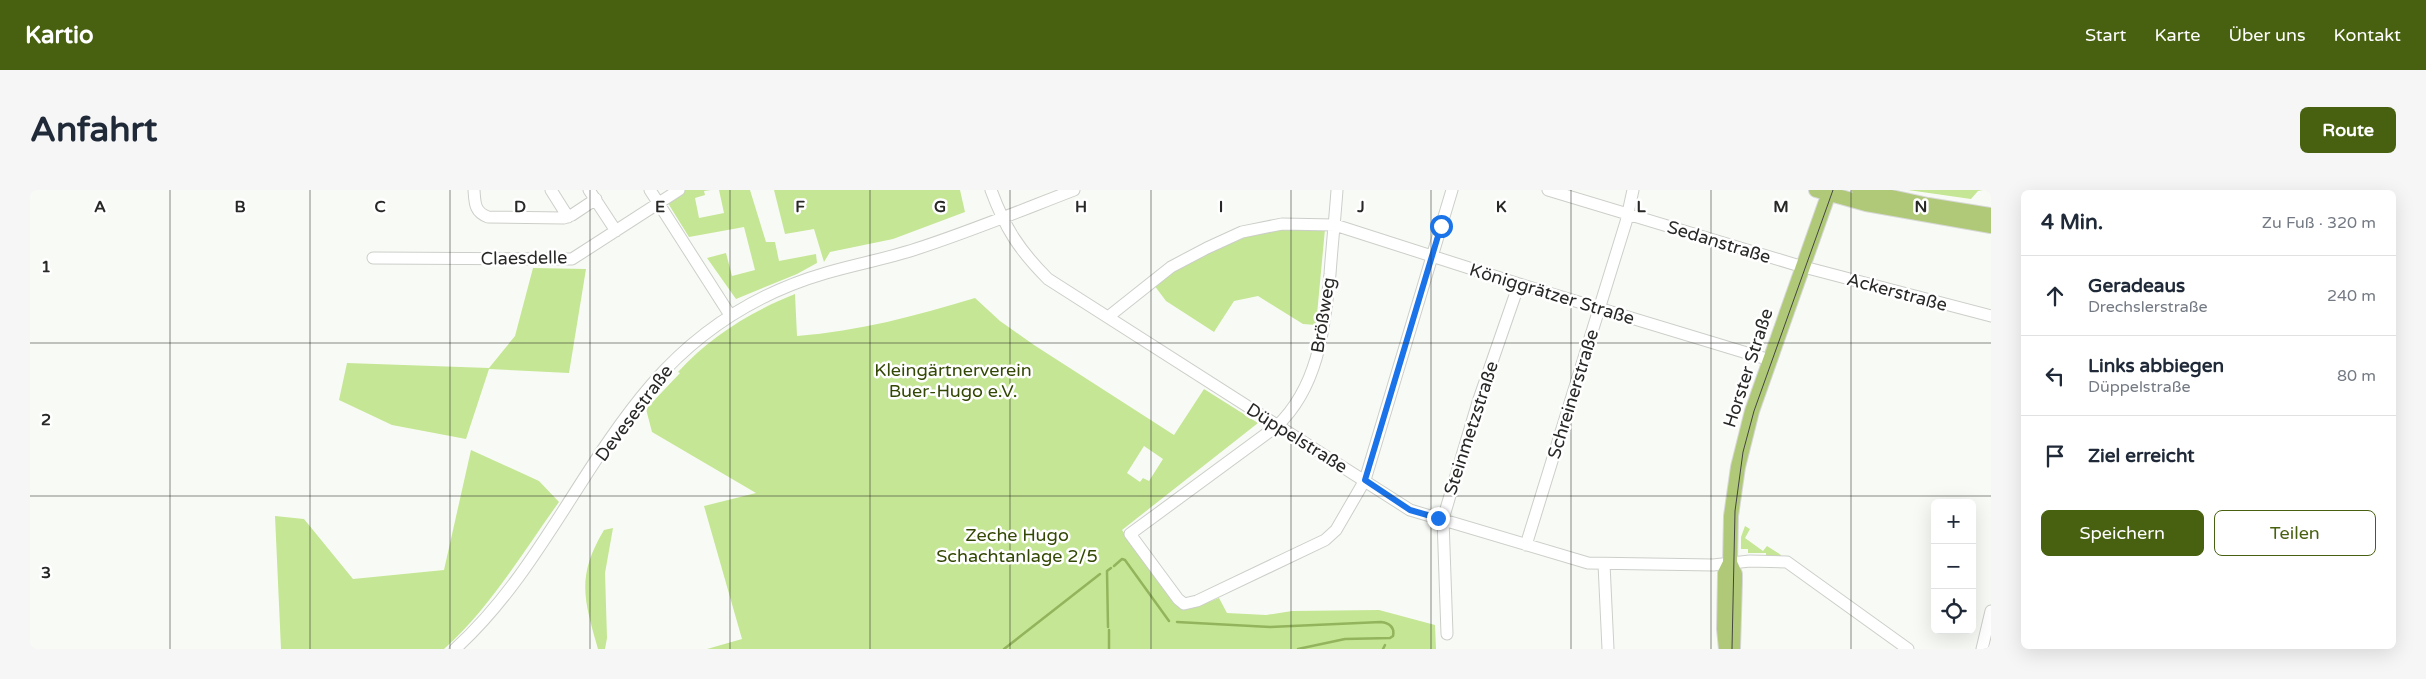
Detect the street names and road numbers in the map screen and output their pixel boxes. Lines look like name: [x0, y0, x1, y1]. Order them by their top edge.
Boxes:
street label: Sedanstraße: [1664, 216, 1774, 268]
street label: Claesdelle: [480, 246, 568, 270]
street label: Königgrätzer Straße: [1467, 258, 1637, 330]
street label: Ackerstraße: [1844, 268, 1950, 316]
street label: Brößweg: [1306, 276, 1340, 354]
street label: Horster Straße: [1718, 306, 1778, 430]
street label: Schreinerstraße: [1543, 326, 1603, 462]
street label: Steinmetzstraße: [1439, 358, 1503, 498]
street label: Devesestraße: [591, 360, 677, 466]
street label: Düppelstraße: [1242, 398, 1352, 478]

